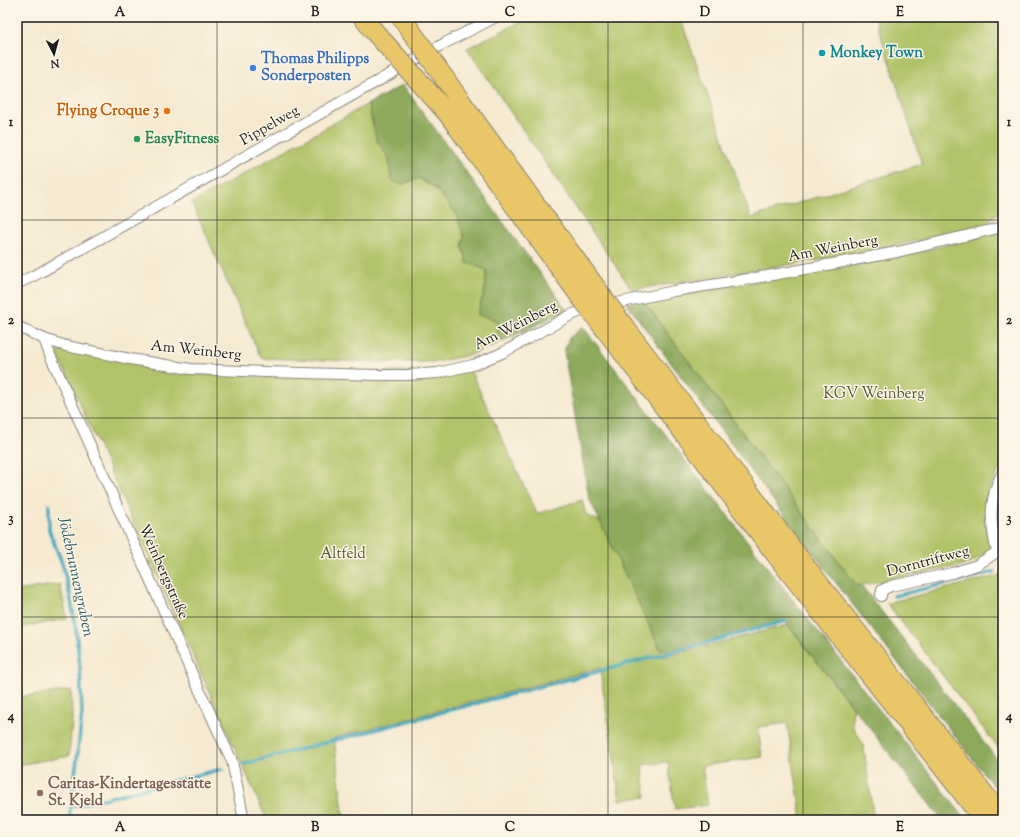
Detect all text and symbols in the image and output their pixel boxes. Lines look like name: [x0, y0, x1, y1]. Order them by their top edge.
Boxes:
text: A: [115, 4, 126, 22]
text: B: [311, 4, 320, 22]
text: C: [505, 4, 515, 22]
text: D: [700, 4, 710, 22]
text: E: [896, 4, 904, 22]
north arrow: [34, 34, 74, 74]
place label: Monkey Town: [830, 43, 923, 64]
marker: Monkey Town: [817, 48, 827, 58]
place label: Thomas Philipps Sonderposten: [261, 49, 369, 87]
text: N: [50, 54, 61, 71]
marker: Thomas Philipps Sonderposten: [248, 63, 258, 73]
place label: Flying Croque 3: [57, 101, 159, 122]
street label: Pippelweg: [237, 101, 303, 151]
marker: Flying Croque 3: [162, 106, 172, 116]
text: 1: [9, 114, 14, 132]
text: 1: [1007, 114, 1012, 132]
place label: EasyFitness: [145, 129, 219, 150]
marker: EasyFitness: [132, 134, 142, 144]
street label: Am Weinberg: [786, 230, 880, 268]
street label: Am Weinberg: [471, 296, 561, 356]
text: 2: [8, 312, 15, 330]
text: 2: [1006, 312, 1013, 330]
street label: Am Weinberg: [150, 336, 242, 366]
park label: KGV Weinberg: [823, 384, 925, 405]
text: 3: [8, 510, 14, 528]
text: 3: [1006, 510, 1012, 528]
water label: Jödebrunnengraben: [51, 514, 99, 640]
street label: Weinbergstraße: [133, 521, 193, 623]
street label: Dorntriftweg: [884, 541, 972, 583]
park label: Altfeld: [320, 544, 366, 565]
text: 4: [7, 708, 15, 726]
text: 4: [1005, 708, 1013, 726]
place label: Caritas-Kindertagesstätte St. Kjeld: [48, 774, 211, 812]
marker: Caritas-Kindertagesstätte St. Kjeld: [35, 788, 45, 798]
text: A: [115, 819, 126, 837]
text: B: [311, 819, 320, 837]
text: C: [505, 819, 515, 837]
text: D: [700, 819, 710, 837]
text: E: [896, 819, 904, 837]

